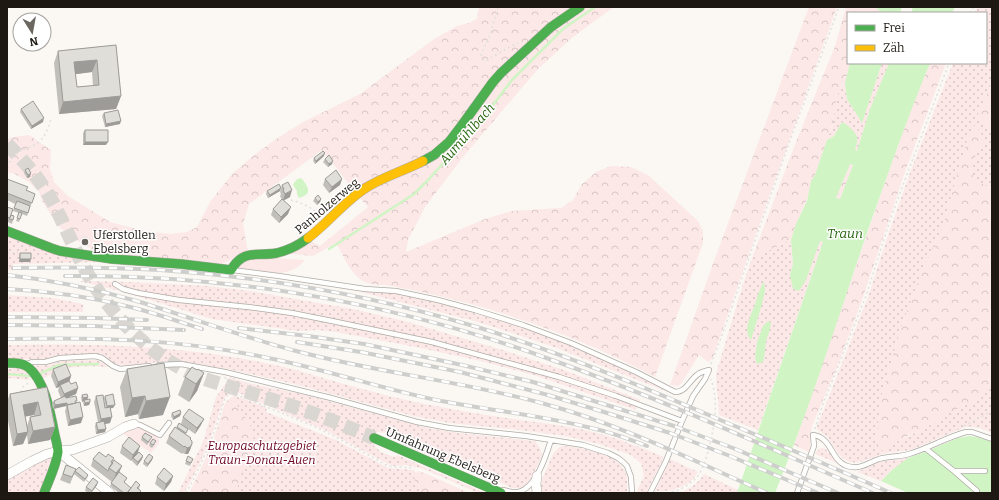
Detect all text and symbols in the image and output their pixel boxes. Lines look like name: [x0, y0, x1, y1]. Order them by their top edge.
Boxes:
north arrow: [12, 12, 52, 52]
legend: [847, 12, 987, 64]
text: Frei: [883, 21, 905, 35]
text: N: [28, 34, 39, 49]
text: Zäh: [883, 41, 905, 55]
water label: Aumühlbach: [436, 100, 498, 168]
street label: Panholzerweg: [292, 175, 362, 237]
water label: Traun: [827, 226, 863, 241]
place label: Uferstollen Ebelsberg: [93, 228, 156, 256]
marker: Uferstollen Ebelsberg: [80, 237, 90, 247]
street label: Umfahrung Ebelsberg: [383, 424, 503, 486]
park label: Europaschutzgebiet Traun-Donau-Auen: [208, 439, 317, 467]

